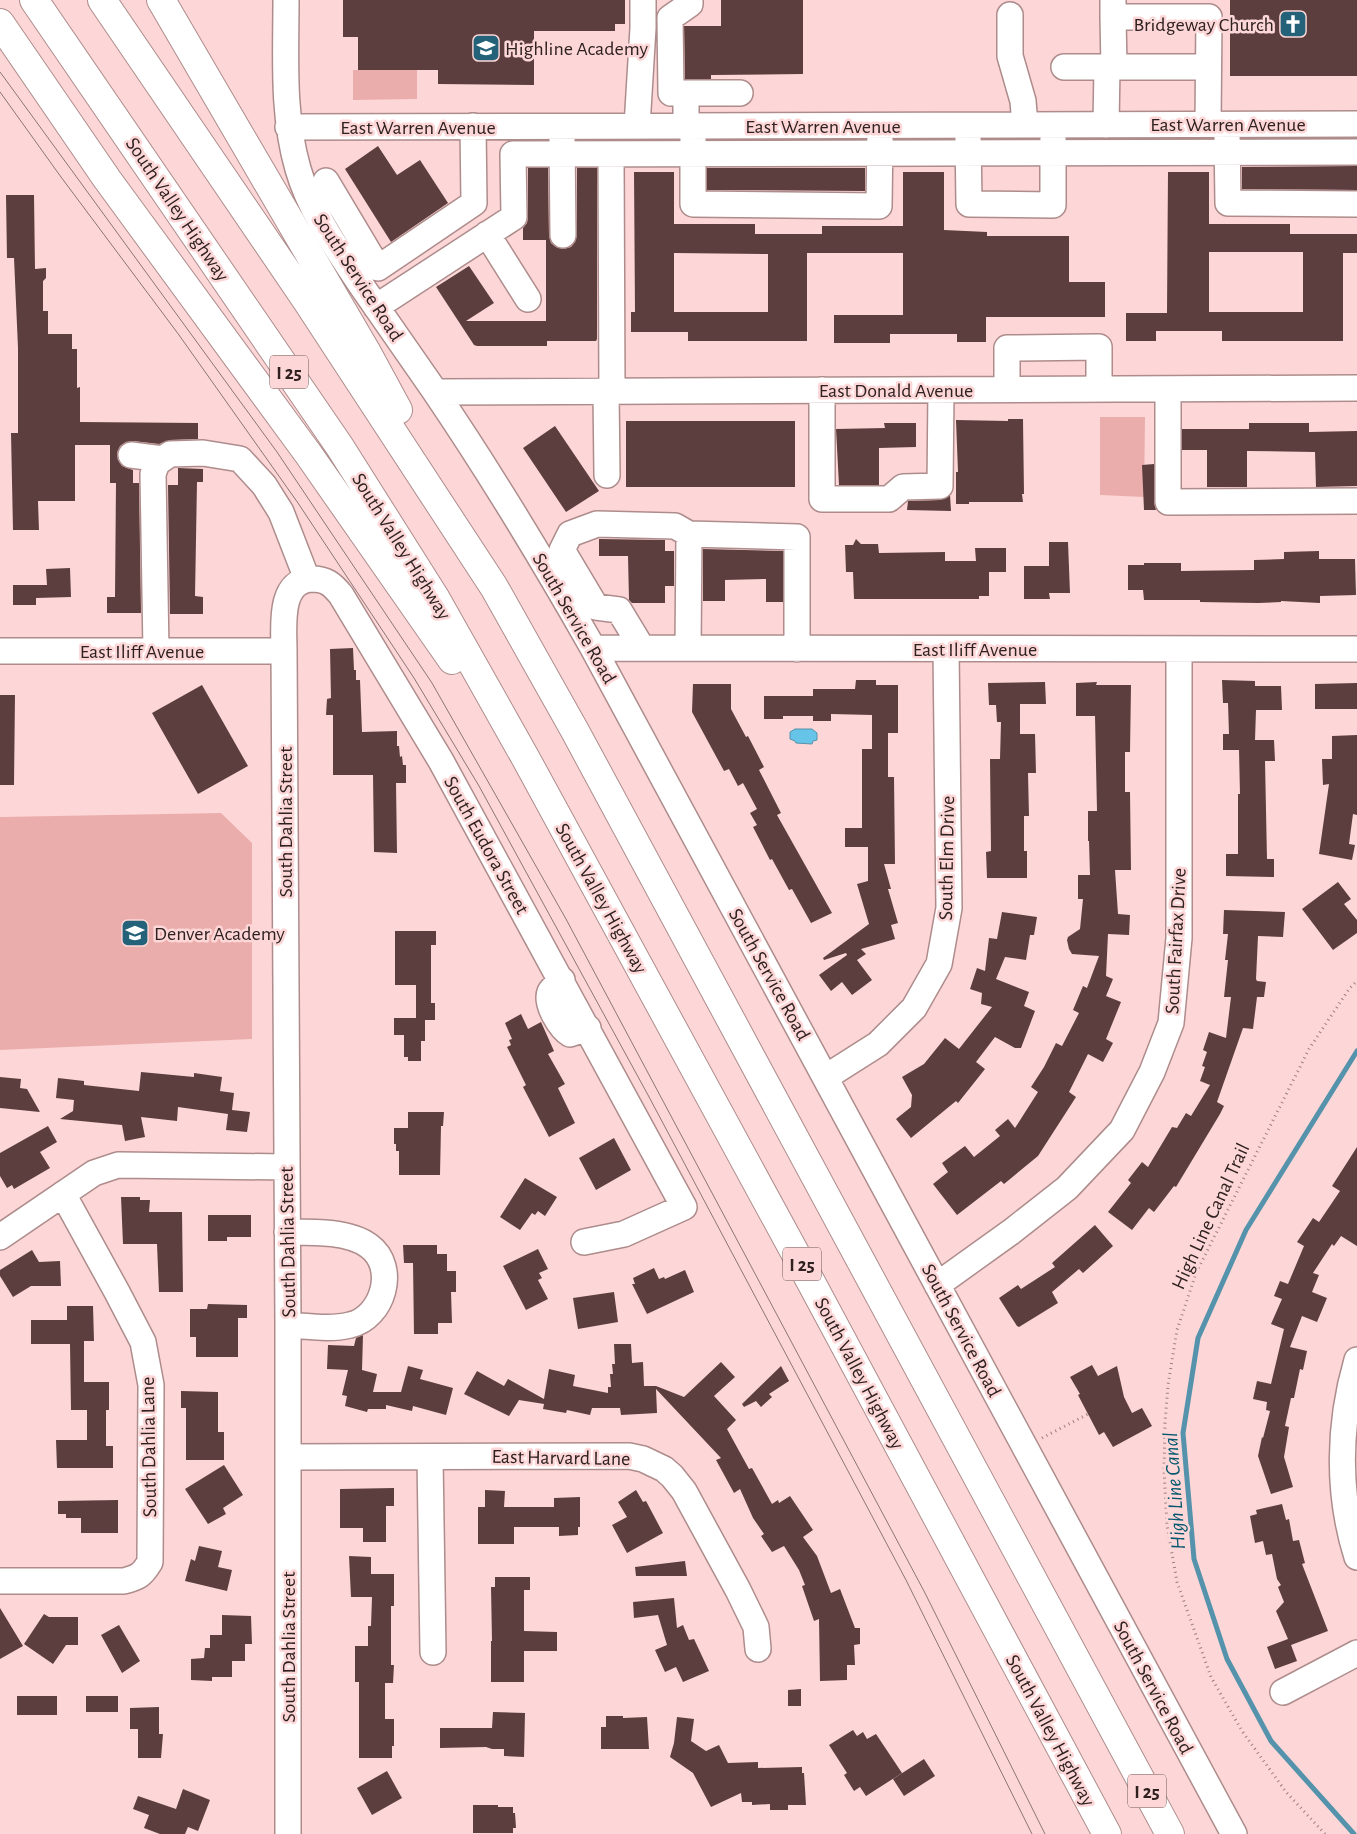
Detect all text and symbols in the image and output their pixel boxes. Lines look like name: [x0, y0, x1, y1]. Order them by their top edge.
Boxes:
church icon: Bridgeway Church: [1278, 9, 1308, 39]
place label: Bridgeway Church: [1134, 15, 1274, 35]
school or university icon: Highline Academy: [471, 33, 501, 63]
place label: Highline Academy: [505, 39, 648, 59]
street label: East Warren Avenue: [1150, 115, 1306, 135]
street label: East Warren Avenue: [745, 117, 901, 137]
street label: East Warren Avenue: [340, 118, 496, 138]
street label: South Valley Highway: [122, 134, 233, 285]
street label: South Service Road: [310, 210, 407, 345]
road number: I 25: [270, 356, 308, 388]
street label: East Donald Avenue: [819, 381, 973, 401]
street label: South Valley Highway: [348, 470, 455, 624]
street label: South Service Road: [529, 550, 620, 687]
street label: East Iliff Avenue: [913, 640, 1037, 660]
street label: East Iliff Avenue: [80, 642, 204, 662]
street label: South Dahlia Street: [276, 746, 296, 898]
street label: South Eudora Street: [440, 773, 533, 918]
street label: South Elm Drive: [936, 796, 958, 920]
street label: South Valley Highway: [552, 820, 651, 977]
street label: South Fairfax Drive: [1162, 867, 1190, 1015]
street label: South Service Road: [725, 905, 814, 1044]
school or university icon: Denver Academy: [120, 918, 150, 948]
place label: Denver Academy: [154, 924, 285, 944]
street label: High Line Canal Trail: [1168, 1140, 1254, 1293]
street label: South Dahlia Street: [277, 1166, 299, 1318]
road number: I 25: [783, 1248, 821, 1280]
street label: South Service Road: [918, 1261, 1005, 1400]
street label: South Valley Highway: [811, 1294, 908, 1453]
street label: South Dahlia Lane: [138, 1376, 160, 1518]
water label: High Line Canal: [1160, 1431, 1189, 1550]
street label: East Harvard Lane: [491, 1447, 631, 1469]
street label: South Dahlia Street: [279, 1571, 299, 1723]
street label: South Service Road: [1110, 1618, 1197, 1757]
street label: South Valley Highway: [1002, 1651, 1099, 1810]
road number: I 25: [1128, 1774, 1166, 1808]

